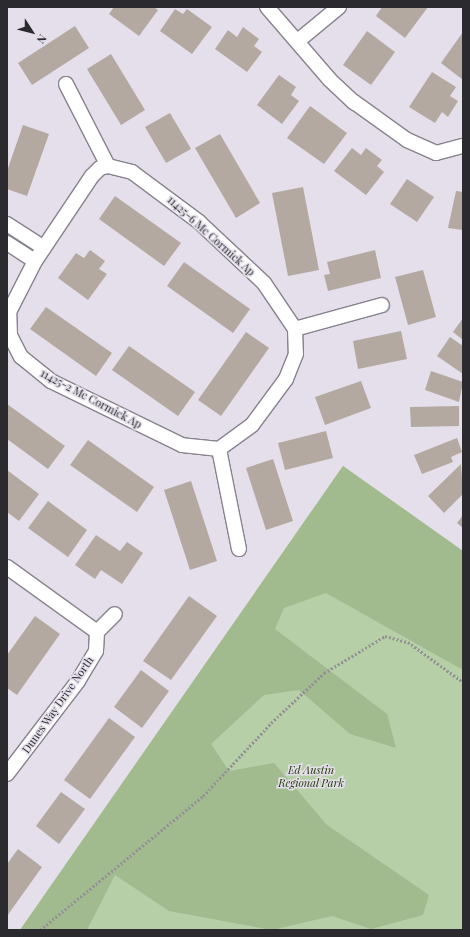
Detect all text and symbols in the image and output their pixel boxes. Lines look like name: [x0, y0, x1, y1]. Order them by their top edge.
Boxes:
north arrow: [12, 12, 52, 52]
text: N: [34, 32, 51, 47]
street label: 11425-6 Mc Cormick Ap: [164, 193, 258, 279]
street label: 11425-2 Mc Cormick Ap: [38, 367, 144, 431]
street label: Dunes Way Drive North: [19, 654, 97, 756]
park label: Ed Austin Regional Park: [278, 764, 344, 790]

